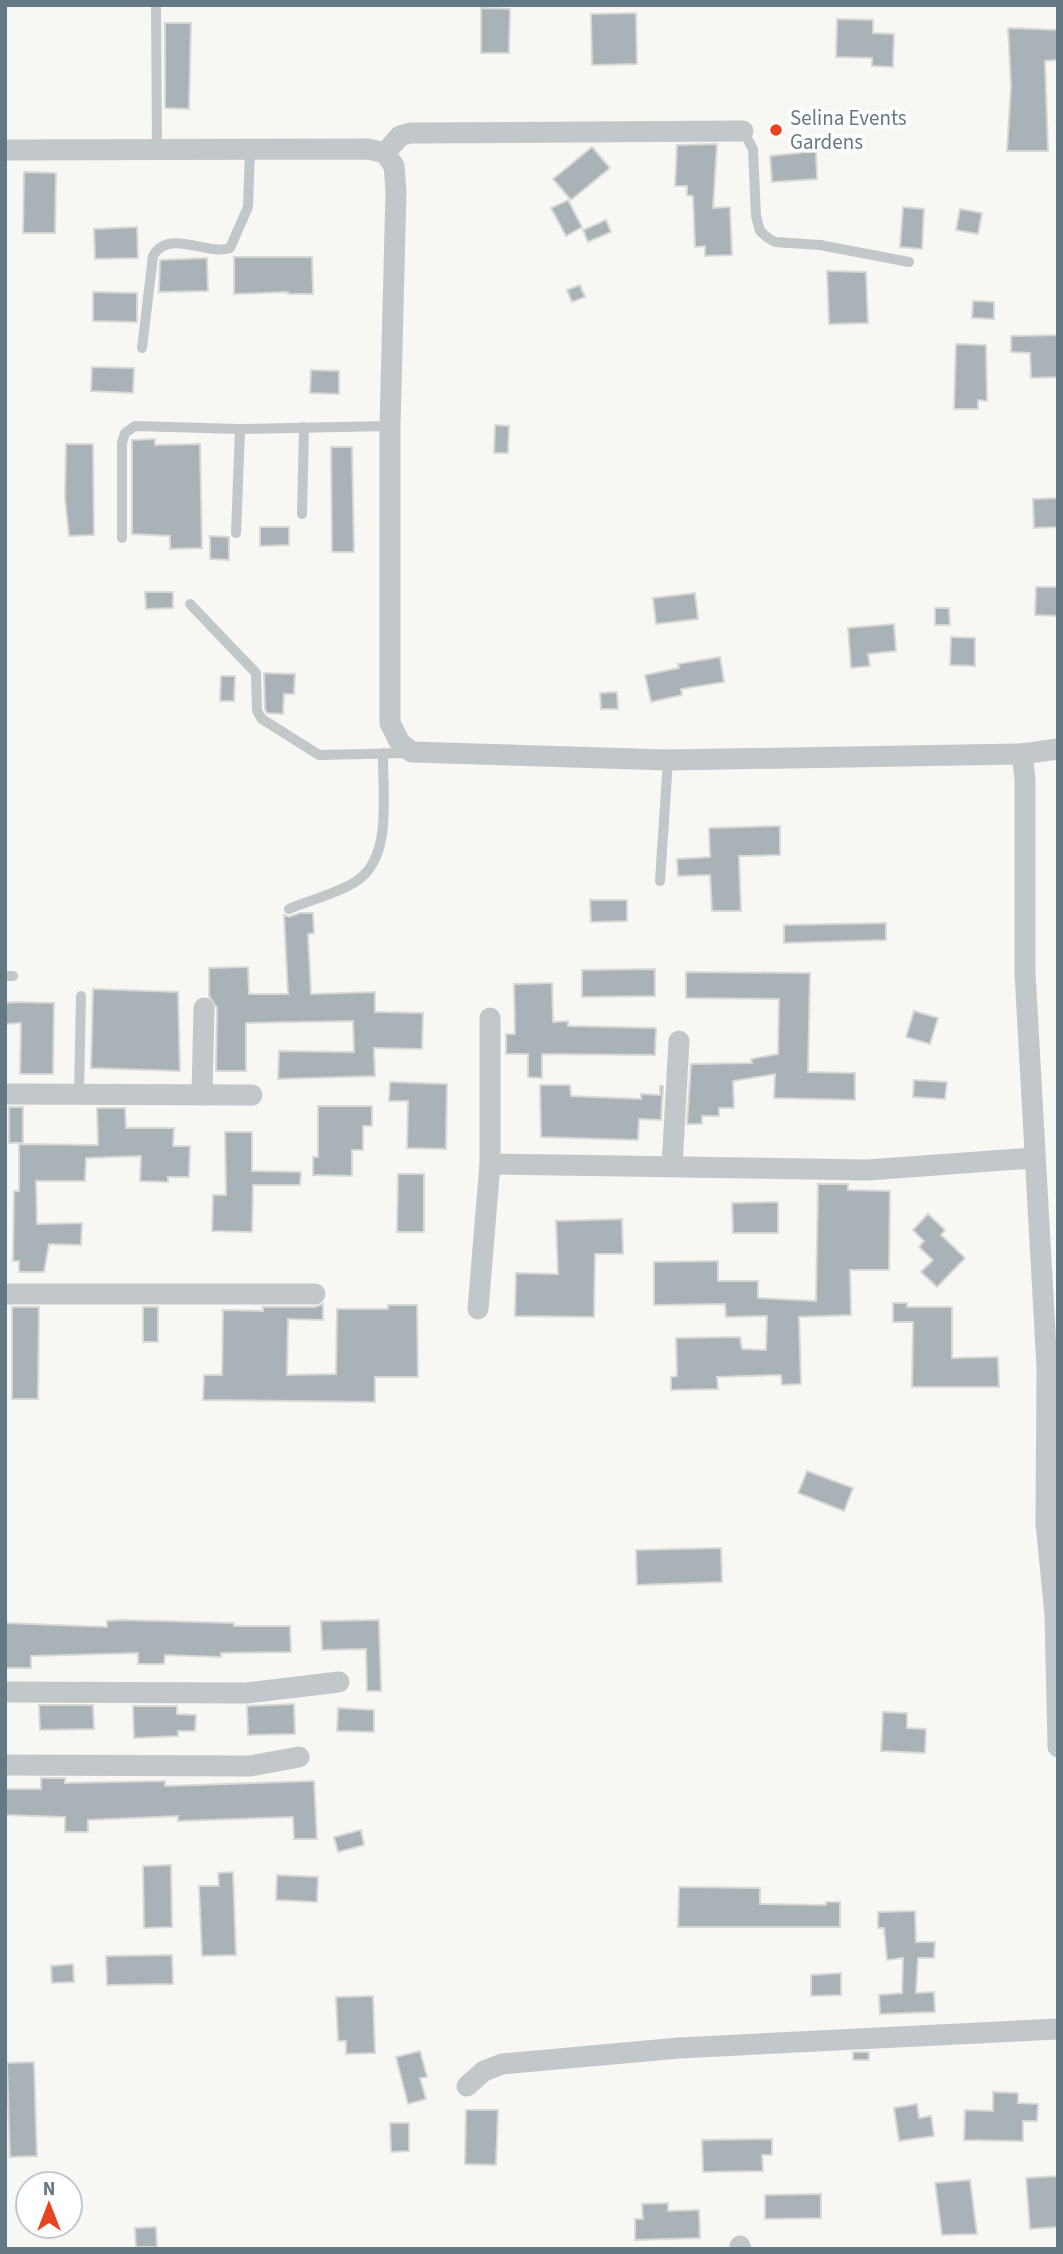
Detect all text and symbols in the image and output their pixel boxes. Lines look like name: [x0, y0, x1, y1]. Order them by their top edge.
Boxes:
place label: Selina Events Gardens: [790, 103, 907, 157]
marker: Selina Events Gardens: [768, 122, 784, 138]
north arrow: [14, 2170, 84, 2240]
text: N: [43, 2176, 55, 2203]

